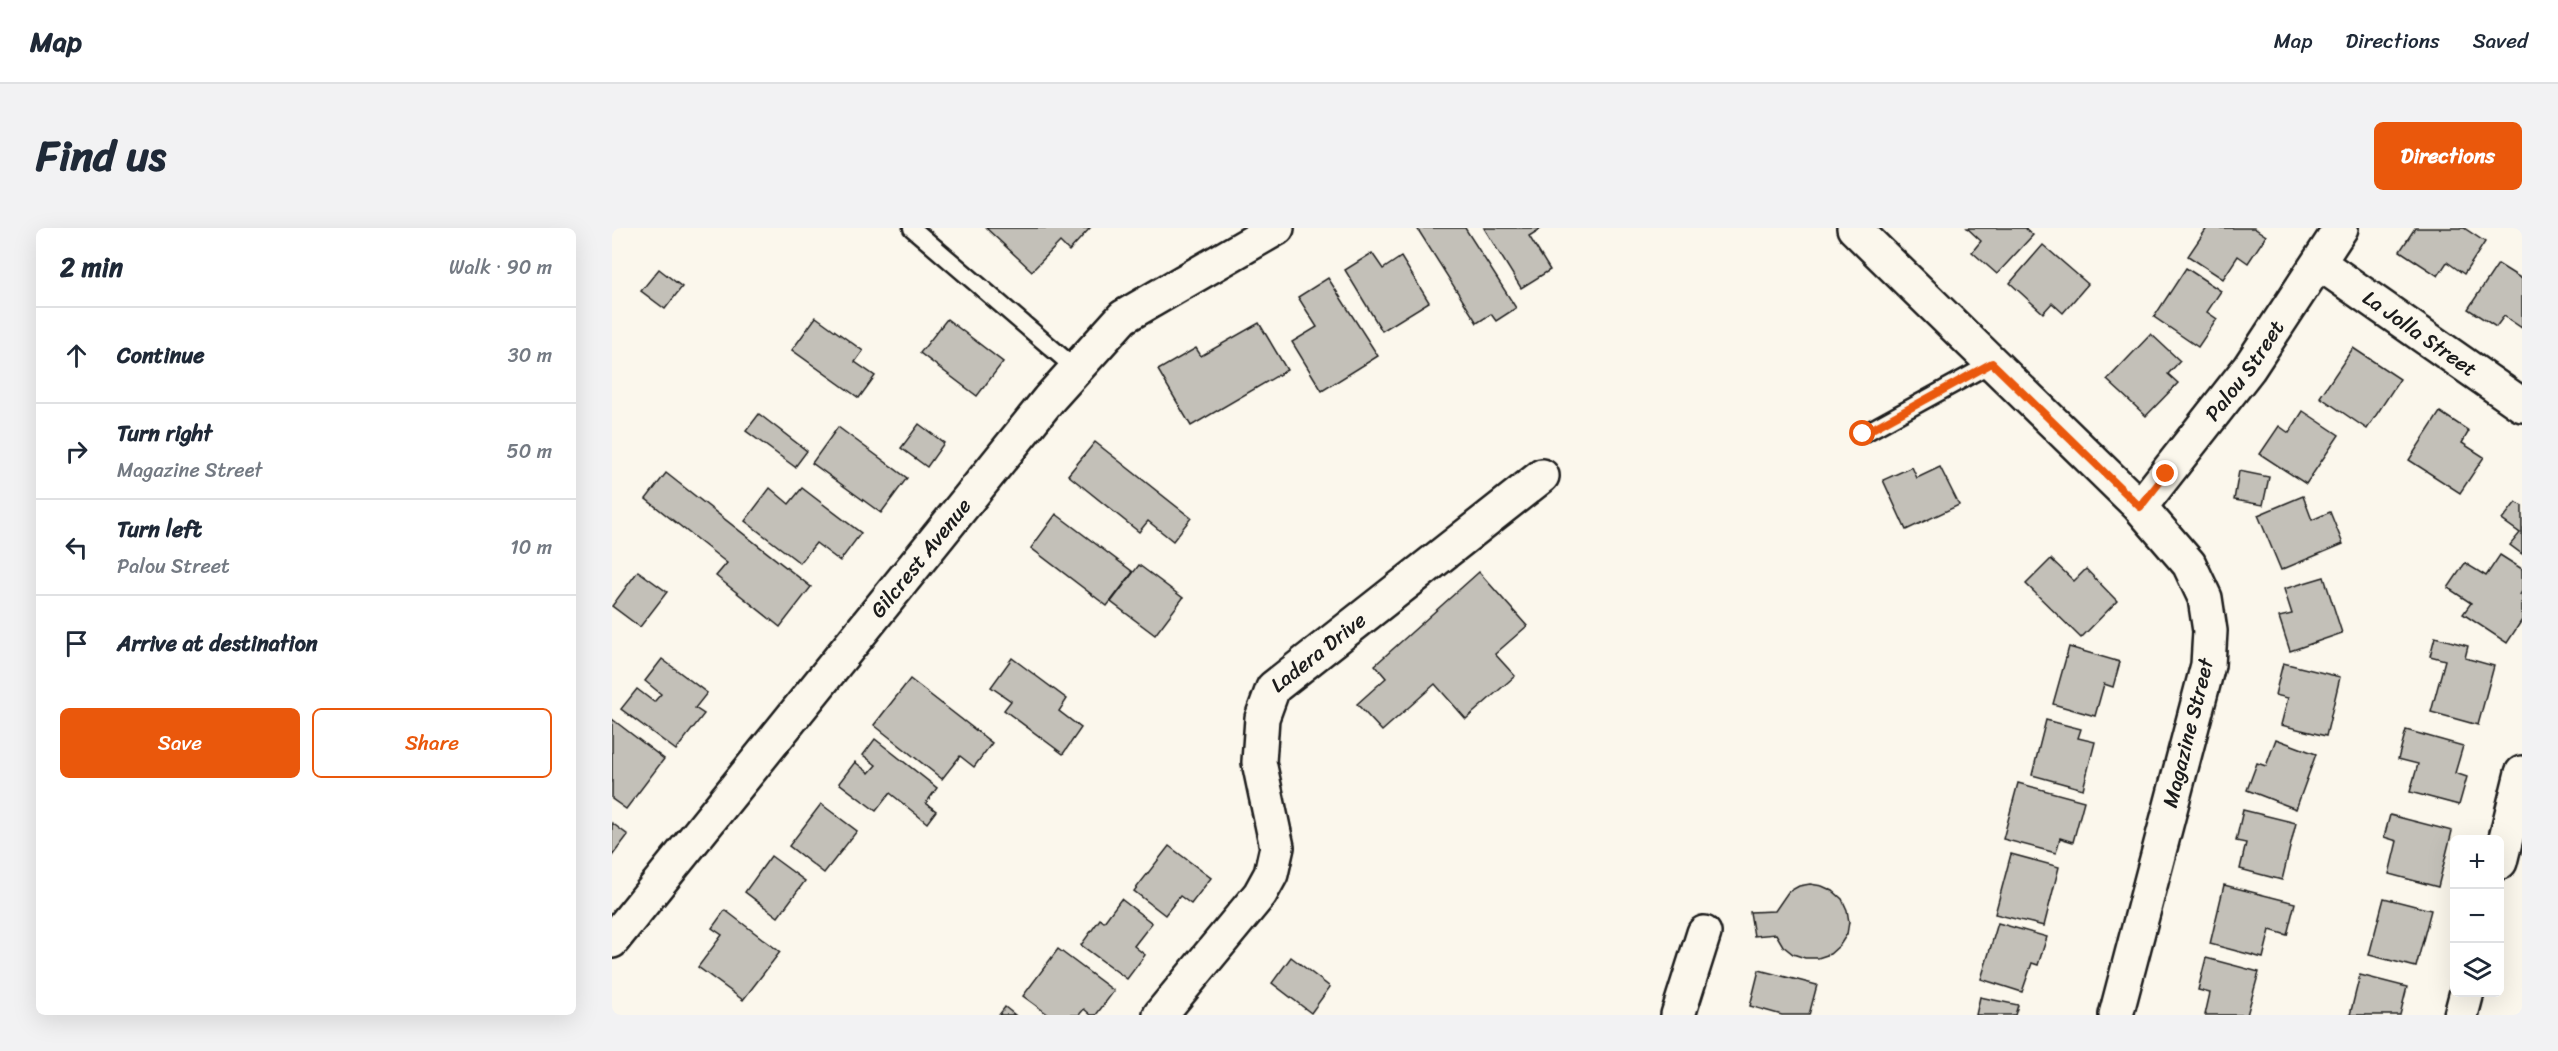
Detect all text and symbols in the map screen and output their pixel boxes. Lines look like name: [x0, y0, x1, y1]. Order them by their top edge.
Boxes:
text: Map: [30, 17, 82, 66]
text: Map: [2274, 22, 2312, 60]
text: Directions: [2345, 22, 2440, 60]
text: Saved: [2473, 22, 2528, 60]
text: Find us: [36, 119, 166, 193]
button: Directions: [2374, 122, 2522, 190]
text: 2 min: [60, 244, 123, 290]
text: Walk · 90 m: [449, 250, 552, 285]
street label: La Jolla Street: [2354, 280, 2485, 387]
street label: Palou Street: [2195, 312, 2295, 430]
text: Continue: [117, 336, 205, 375]
text: 30 m: [508, 338, 552, 373]
icon: ahead: [60, 339, 93, 372]
text: Turn right: [117, 414, 212, 453]
route start: [1849, 420, 1875, 446]
text: 50 m: [507, 434, 552, 469]
icon: right: [60, 435, 93, 468]
text: Magazine Street: [117, 453, 262, 488]
route end: [2152, 460, 2178, 486]
street label: Gilcrest Avenue: [860, 489, 982, 627]
text: Turn left: [117, 510, 202, 549]
text: 10 m: [510, 530, 552, 565]
icon: left: [60, 531, 93, 564]
text: Palou Street: [117, 549, 230, 584]
street label: Ladera Drive: [1262, 602, 1375, 703]
text: Arrive at destination: [117, 624, 318, 663]
icon: arrive: [60, 627, 93, 660]
street label: Magazine Street: [2151, 653, 2225, 812]
button: Save: [60, 708, 300, 778]
button: Share: [312, 708, 552, 778]
map controls: [2450, 835, 2504, 997]
button: +: [2450, 835, 2504, 889]
button: −: [2450, 889, 2504, 943]
button: layers: [2450, 943, 2504, 997]

